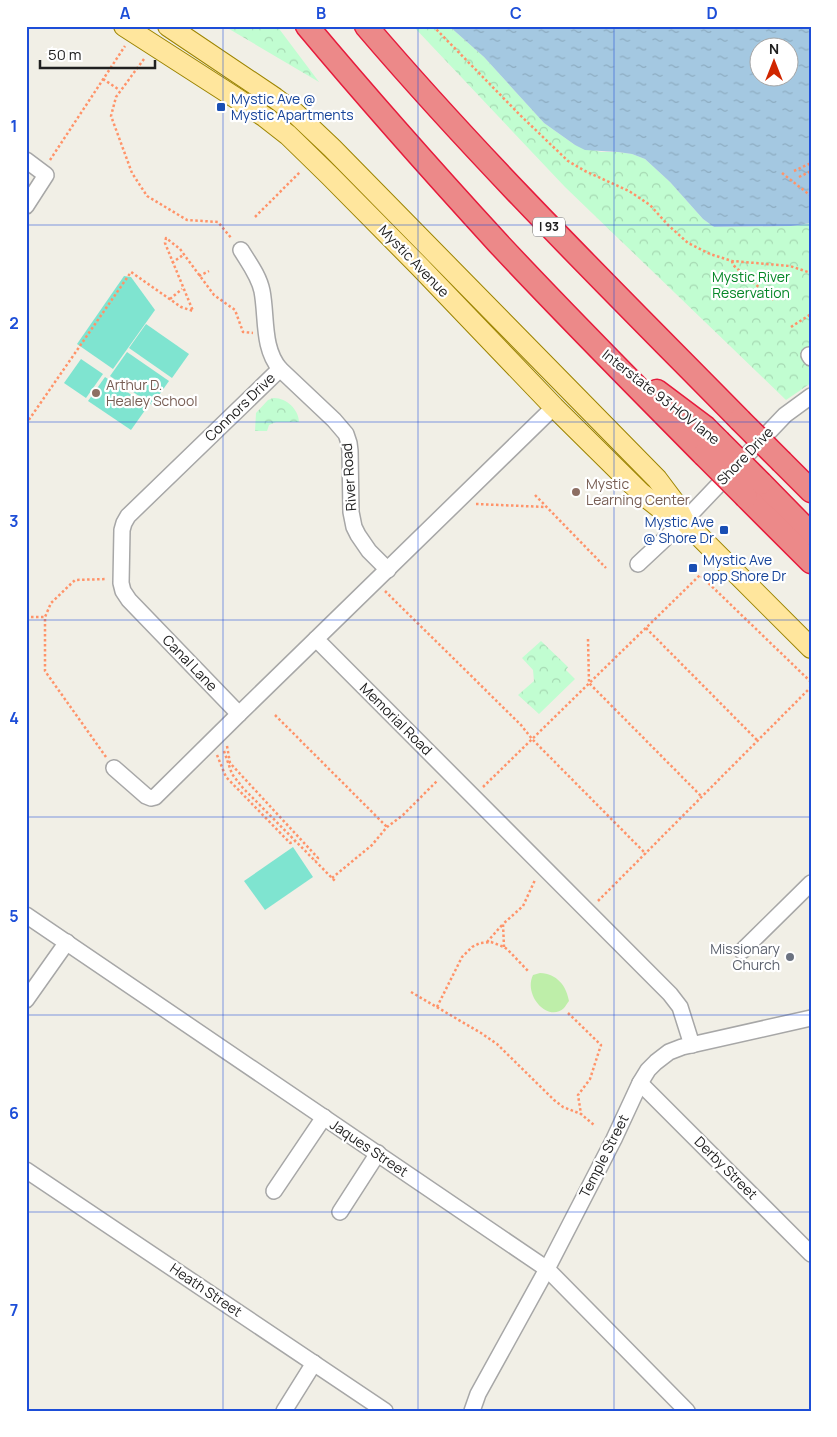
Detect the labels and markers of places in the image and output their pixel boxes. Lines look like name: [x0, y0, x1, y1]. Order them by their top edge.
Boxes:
place label: Mystic Ave @ Mystic Apartments: [231, 89, 354, 124]
marker: Mystic Ave @ Mystic Apartments: [215, 101, 227, 113]
place label: Arthur D. Healey School: [106, 375, 197, 410]
marker: Arthur D. Healey School: [90, 387, 102, 399]
place label: Mystic Learning Center: [586, 474, 690, 509]
marker: Mystic Learning Center: [570, 486, 582, 498]
place label: Mystic Ave @ Shore Dr: [643, 512, 714, 547]
marker: Mystic Ave @ Shore Dr: [718, 524, 730, 536]
place label: Mystic Ave opp Shore Dr: [703, 550, 786, 585]
marker: Mystic Ave opp Shore Dr: [687, 562, 699, 574]
place label: Missionary Church: [710, 939, 781, 974]
marker: Missionary Church: [784, 951, 796, 963]

